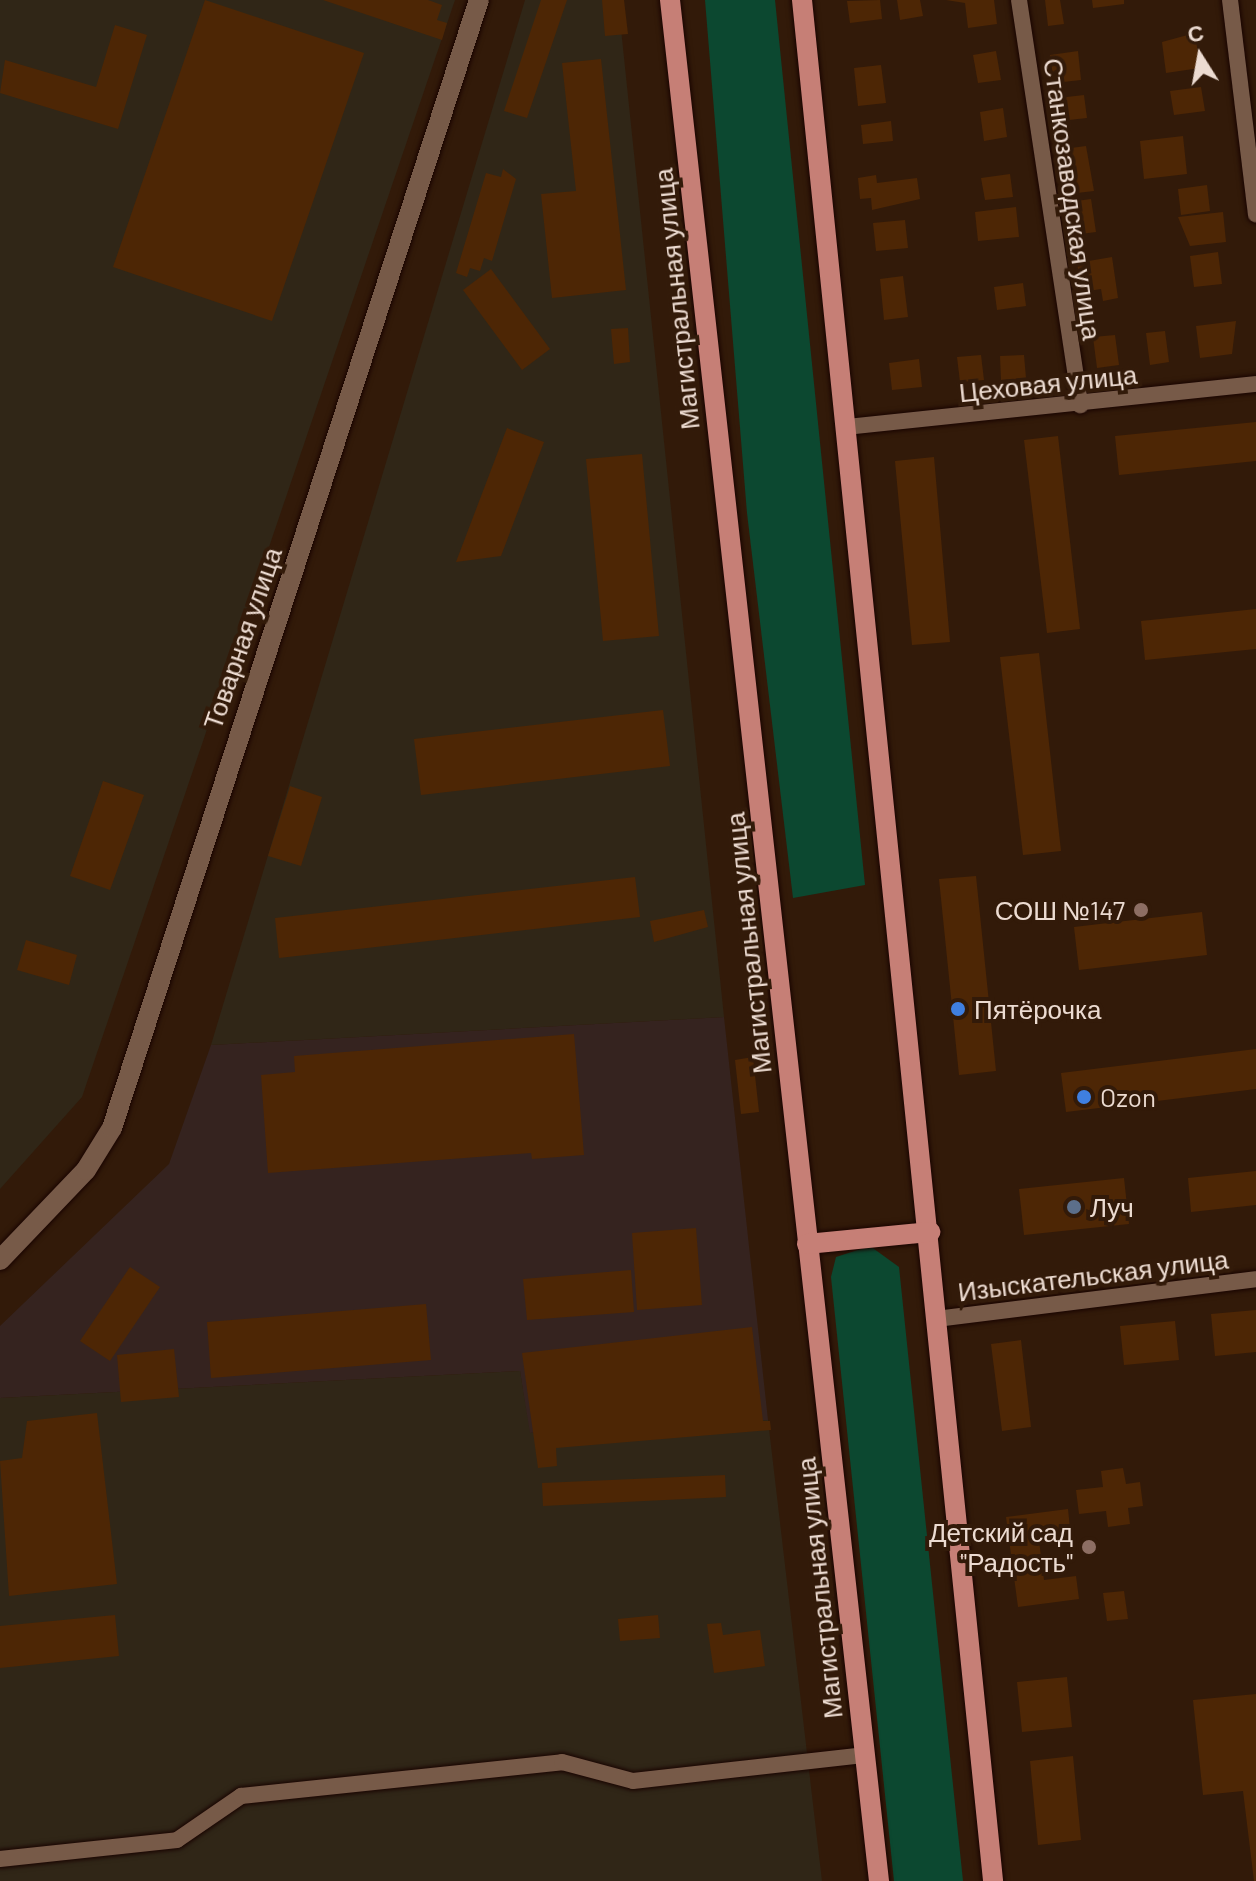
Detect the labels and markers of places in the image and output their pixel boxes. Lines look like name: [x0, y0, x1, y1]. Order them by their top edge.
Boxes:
place label: СОШ №147: [995, 894, 1125, 926]
marker: СОШ №147: [1132, 901, 1150, 919]
place label: Пятёрочка: [974, 993, 1101, 1025]
marker: Пятёрочка: [949, 1000, 967, 1018]
place label: Ozon: [1100, 1081, 1156, 1113]
marker: Ozon: [1075, 1088, 1093, 1106]
place label: Луч: [1090, 1191, 1134, 1223]
marker: Луч: [1065, 1198, 1083, 1216]
place label: Детский сад "Радость": [929, 1516, 1073, 1578]
marker: Детский сад "Радость": [1080, 1538, 1098, 1556]

